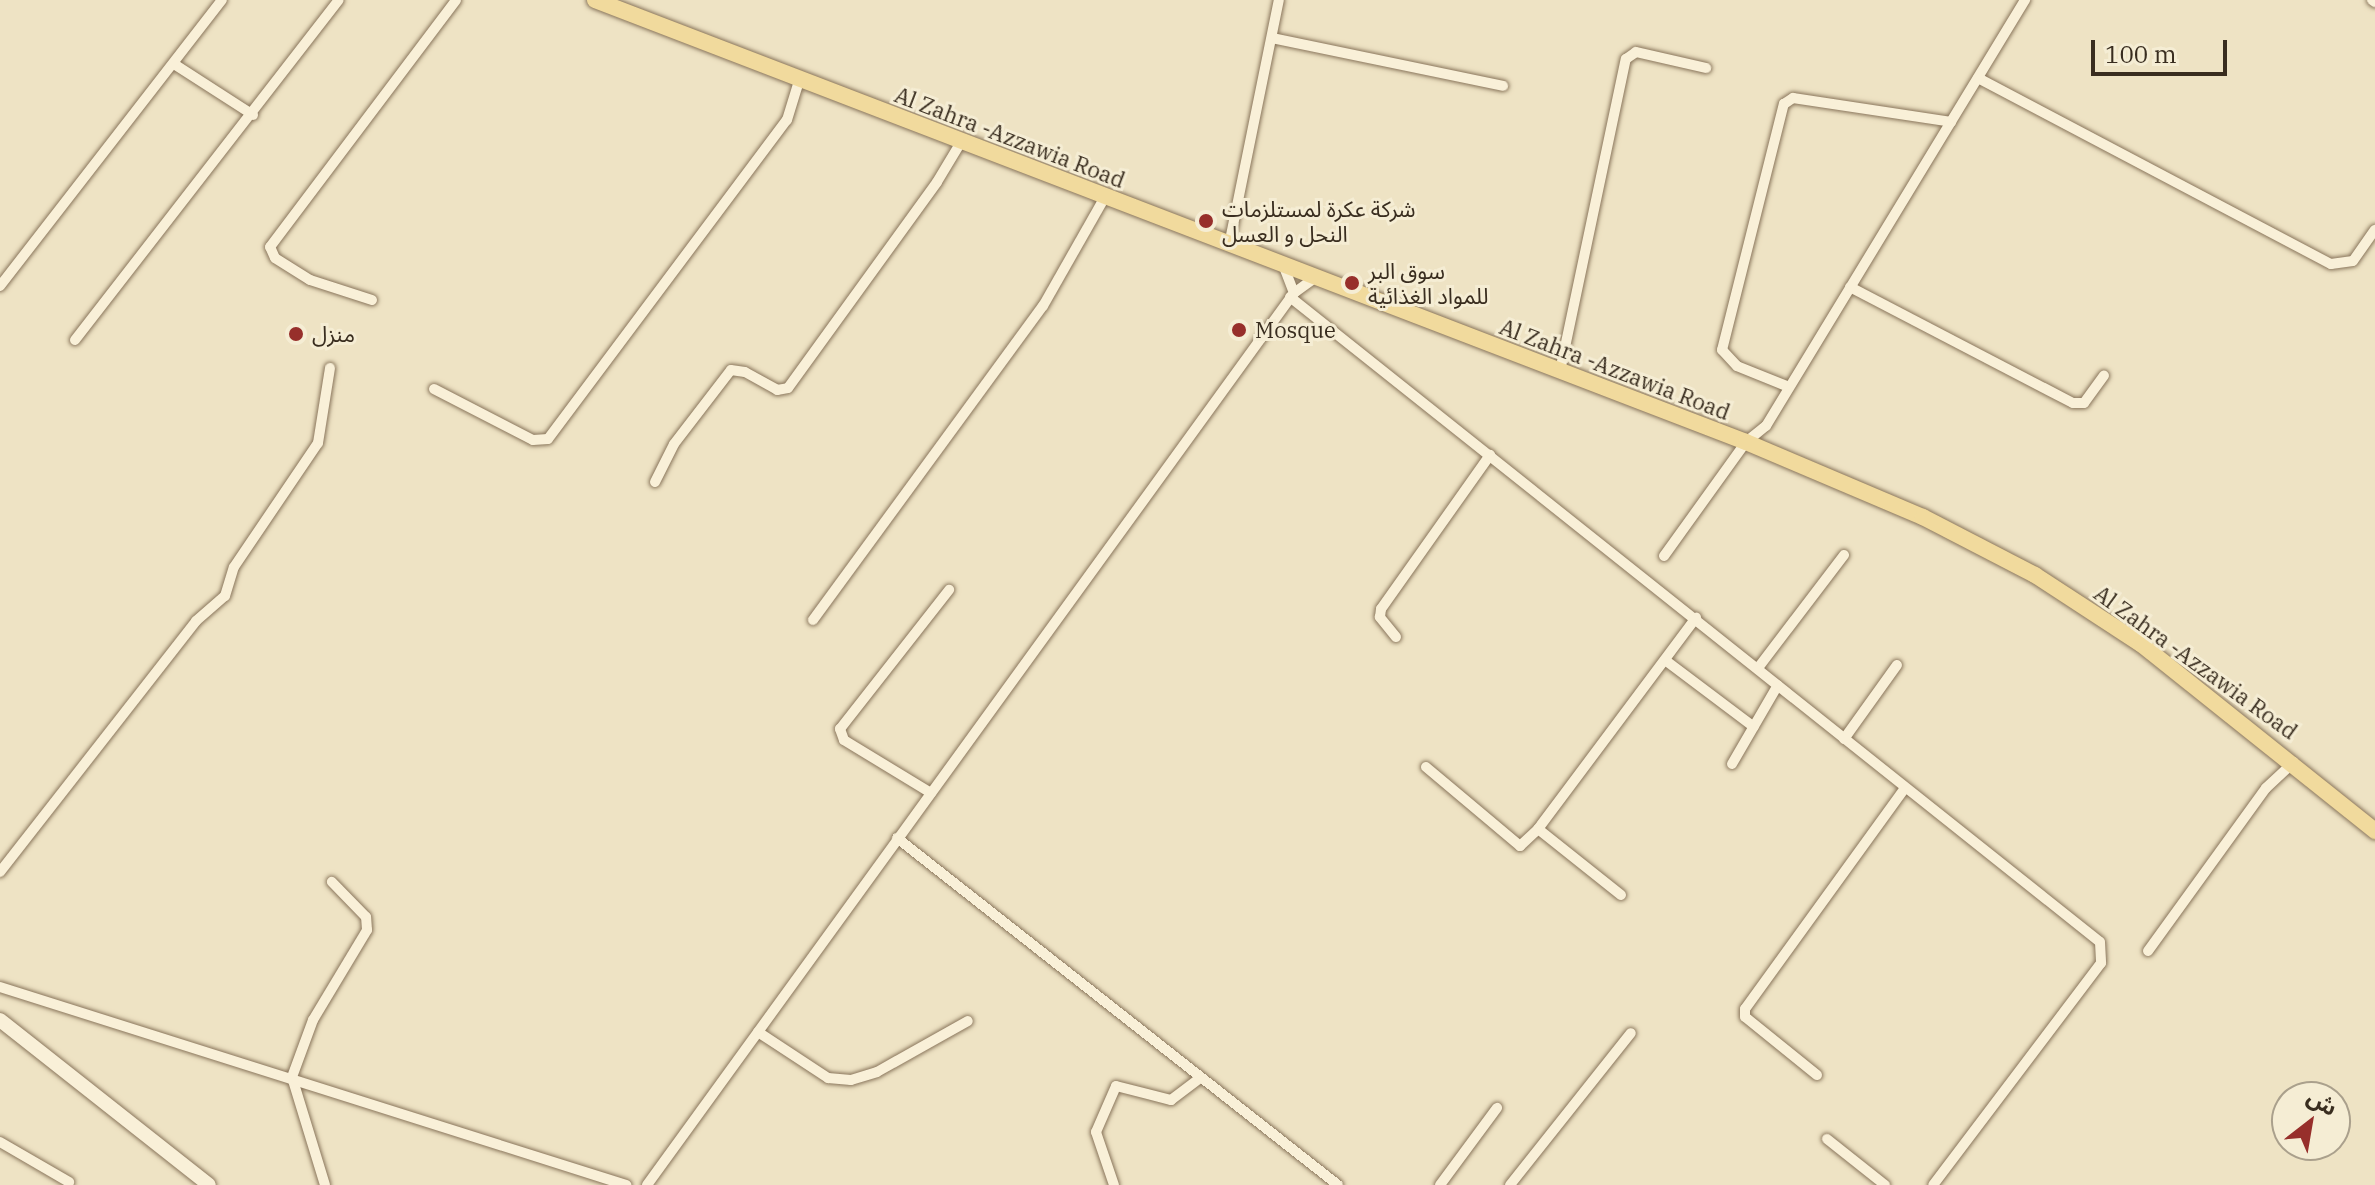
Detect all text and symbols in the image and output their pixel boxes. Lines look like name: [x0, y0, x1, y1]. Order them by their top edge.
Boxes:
scale bar: [2095, 24, 2231, 74]
text: 100 m: [2105, 38, 2177, 70]
street label: Al Zahra -Azzawia Road: [891, 81, 1129, 193]
place label: شركة عكرة لمستلزمات النحل و العسل: [1222, 195, 1416, 246]
marker: شركة عكرة لمستلزمات النحل و العسل: [1197, 212, 1215, 230]
place label: سوق البر للمواد الغذائية: [1368, 257, 1488, 308]
marker: سوق البر للمواد الغذائية: [1343, 274, 1361, 292]
street label: Al Zahra -Azzawia Road: [1496, 313, 1734, 425]
place label: Mosque: [1255, 317, 1336, 343]
place label: منزل: [312, 321, 355, 347]
marker: Mosque: [1230, 321, 1248, 339]
marker: منزل: [287, 325, 305, 343]
street label: Al Zahra -Azzawia Road: [2089, 579, 2303, 745]
north arrow: [2271, 1081, 2351, 1161]
text: ش: [2302, 1082, 2343, 1122]

